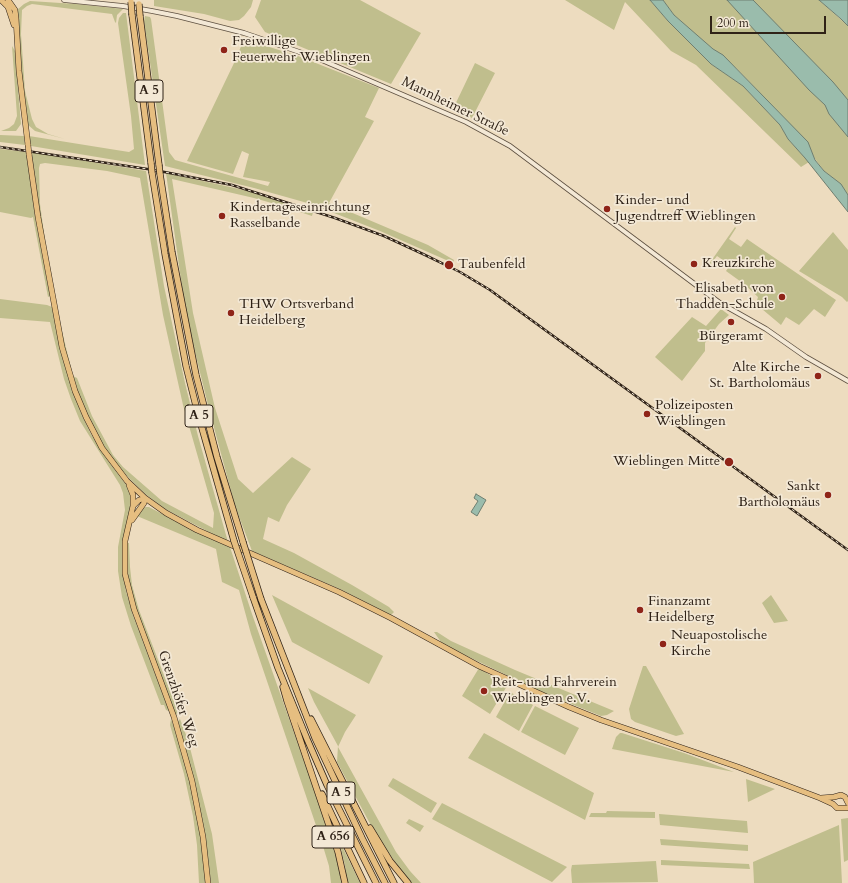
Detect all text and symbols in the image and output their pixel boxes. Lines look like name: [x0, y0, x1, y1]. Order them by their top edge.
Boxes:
scale bar: [712, 8, 828, 34]
text: 200 m: [717, 15, 749, 31]
place label: Freiwillige Feuerwehr Wieblingen: [232, 34, 371, 66]
marker: Freiwillige Feuerwehr Wieblingen: [219, 45, 229, 55]
street label: Mannheimer Straße: [399, 74, 511, 140]
road number: A 5: [135, 80, 163, 102]
place label: Kinder- und Jugendtreff Wieblingen: [615, 193, 756, 226]
place label: Kindertageseinrichtung Rasselbande: [230, 200, 370, 232]
marker: Kinder- und Jugendtreff Wieblingen: [602, 204, 612, 214]
marker: Kindertageseinrichtung Rasselbande: [217, 211, 227, 221]
place label: Kreuzkirche: [702, 256, 775, 272]
place label: Taubenfeld: [458, 257, 525, 273]
marker: Taubenfeld: [443, 259, 455, 271]
marker: Kreuzkirche: [689, 259, 699, 269]
place label: Elisabeth von Thadden-Schule: [676, 281, 774, 314]
marker: Elisabeth von Thadden-Schule: [777, 292, 787, 302]
place label: THW Ortsverband Heidelberg: [239, 297, 354, 330]
marker: THW Ortsverband Heidelberg: [226, 308, 236, 318]
marker: Bürgeramt: [726, 317, 736, 327]
place label: Bürgeramt: [699, 329, 763, 345]
place label: Alte Kirche - St. Bartholomäus: [709, 360, 810, 392]
marker: Alte Kirche - St. Bartholomäus: [813, 371, 823, 381]
place label: Polizeiposten Wieblingen: [655, 398, 733, 430]
road number: A 5: [185, 405, 213, 427]
marker: Polizeiposten Wieblingen: [642, 409, 652, 419]
place label: Wieblingen Mitte: [613, 454, 720, 470]
marker: Wieblingen Mitte: [723, 456, 735, 468]
place label: Sankt Bartholomäus: [738, 479, 820, 512]
marker: Sankt Bartholomäus: [823, 490, 833, 500]
place label: Finanzamt Heidelberg: [648, 594, 714, 626]
marker: Finanzamt Heidelberg: [635, 605, 645, 615]
place label: Neuapostolische Kirche: [671, 628, 767, 660]
marker: Neuapostolische Kirche: [658, 639, 668, 649]
street label: Grenzhöfer Weg: [154, 648, 202, 750]
place label: Reit- und Fahrverein Wieblingen e.V.: [492, 675, 617, 708]
marker: Reit- und Fahrverein Wieblingen e.V.: [479, 686, 489, 696]
road number: A 5: [327, 782, 355, 804]
road number: A 656: [312, 826, 354, 848]

